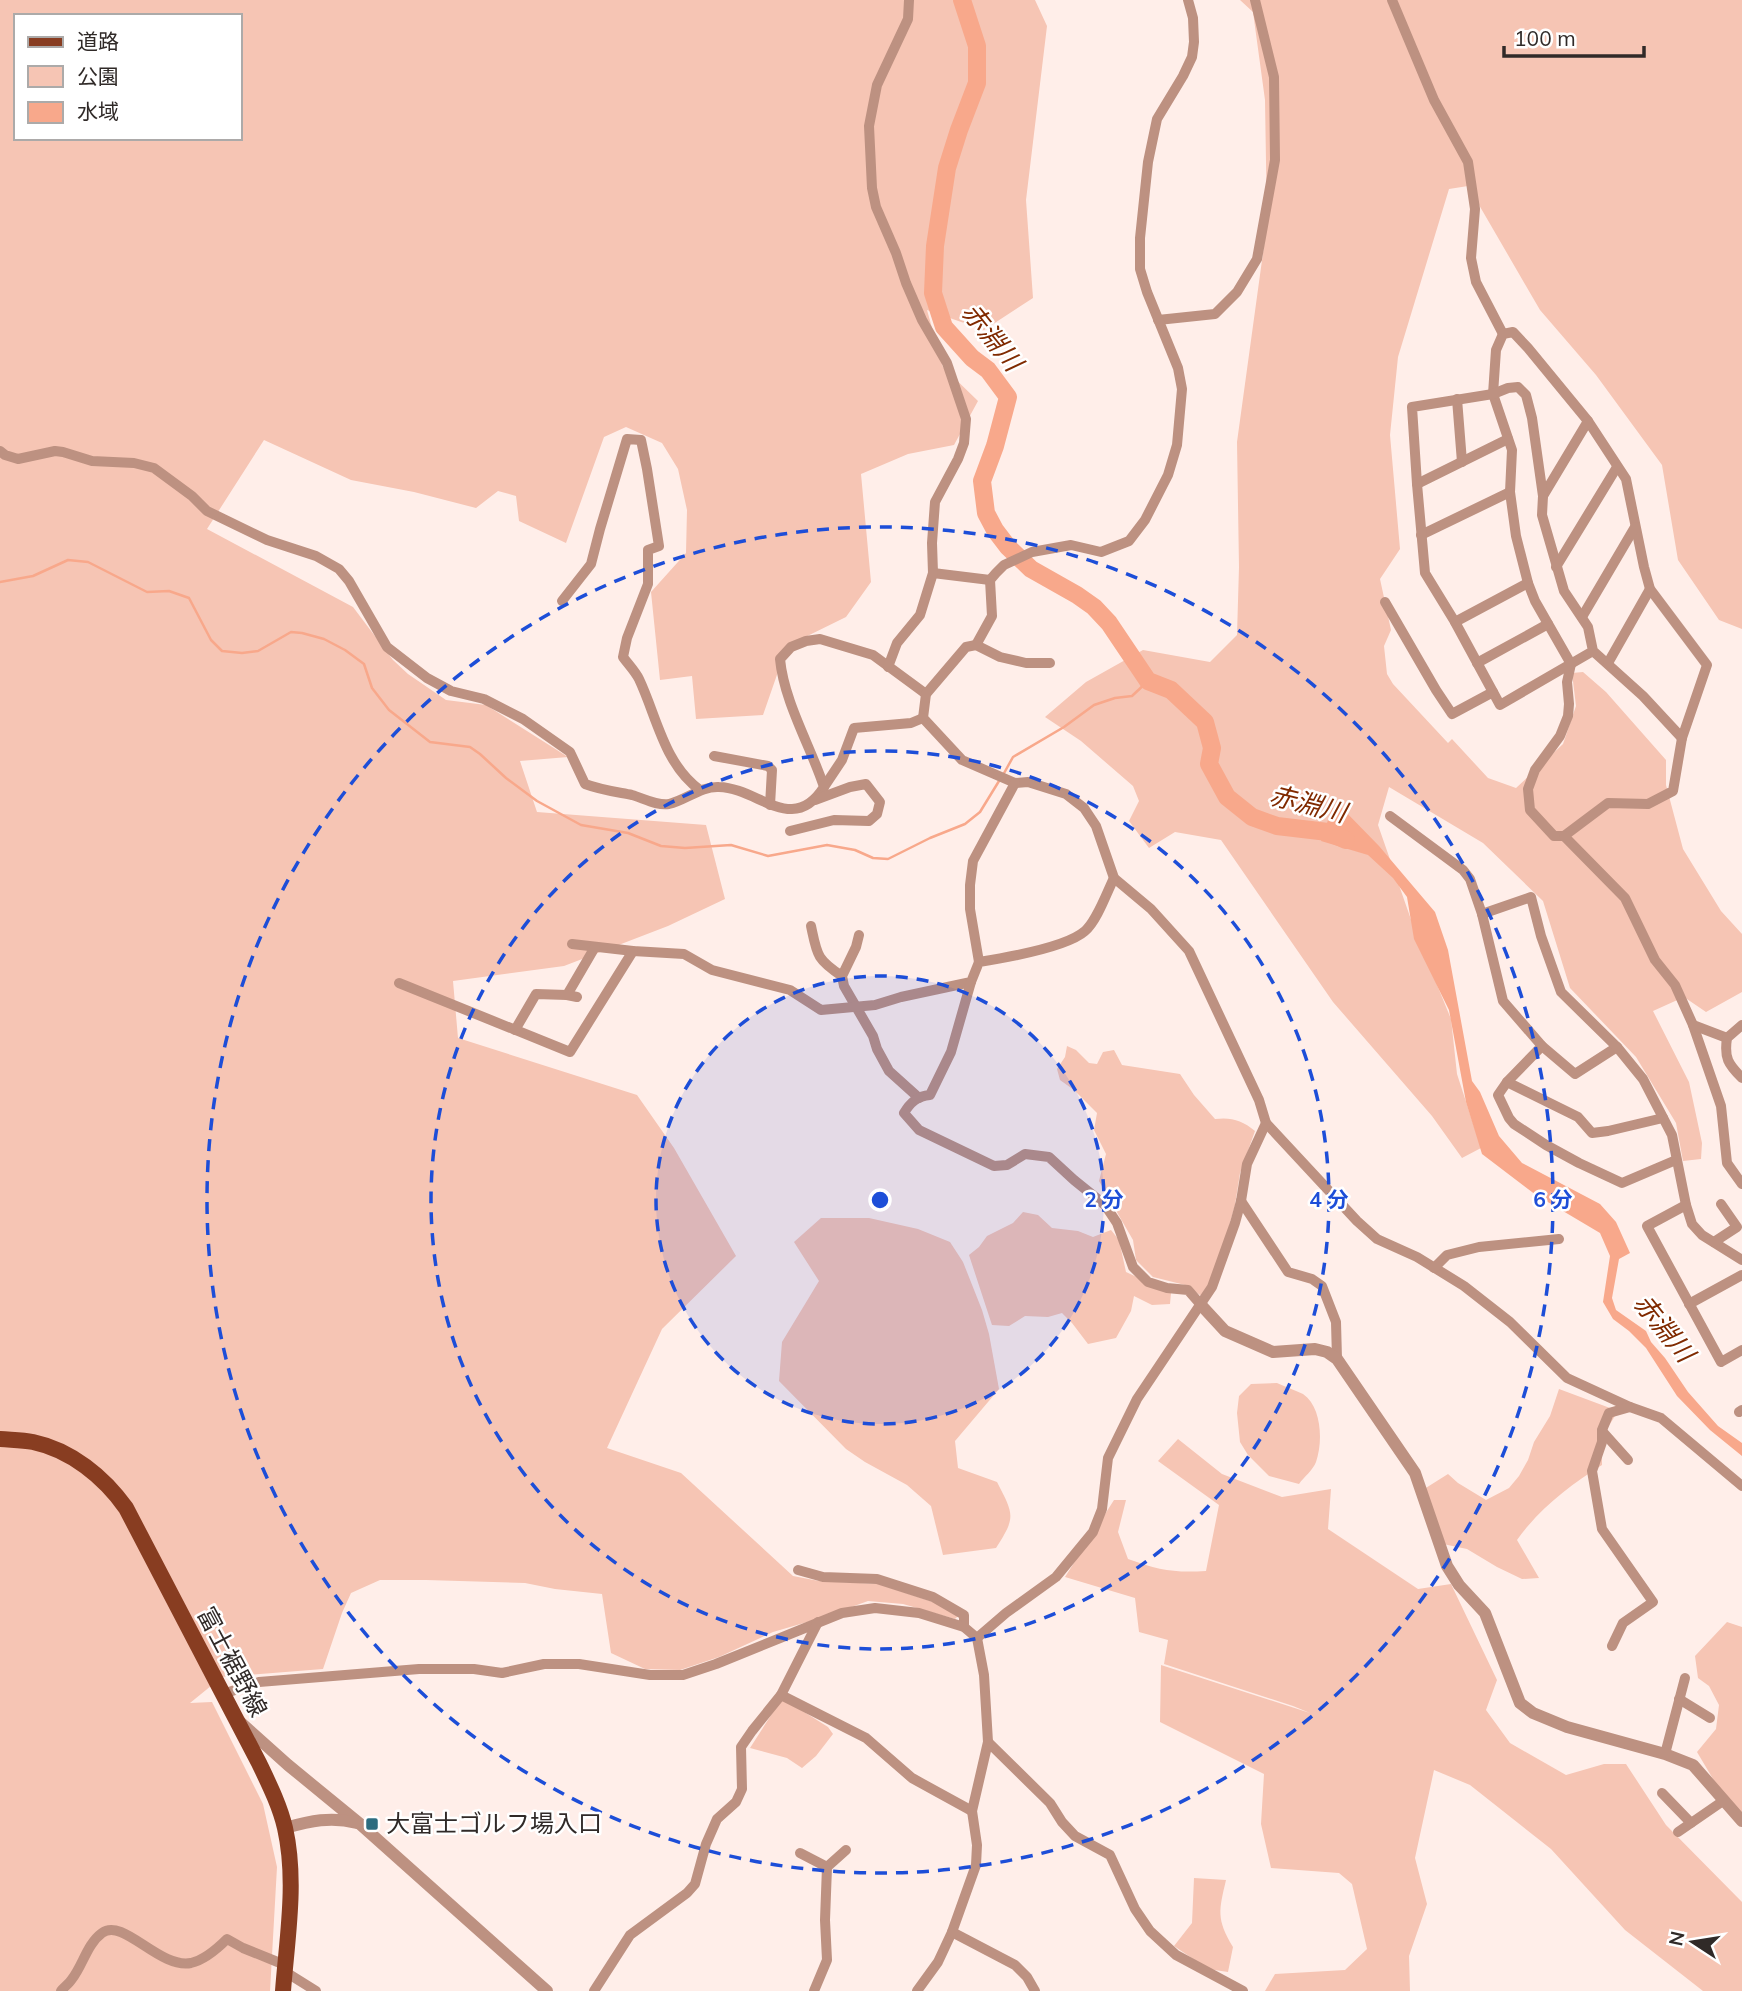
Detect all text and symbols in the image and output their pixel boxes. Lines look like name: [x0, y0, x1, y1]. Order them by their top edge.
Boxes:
legend: [14, 14, 242, 140]
scale bar: [1504, 14, 1644, 58]
text: 100 m: [1514, 25, 1576, 51]
text: 道路: [77, 28, 119, 54]
text: 公園: [77, 63, 119, 89]
text: 水域: [77, 98, 119, 124]
water label: 赤淵川: [955, 296, 1032, 380]
water label: 赤淵川: [1266, 778, 1353, 830]
text: 2 分: [1084, 1186, 1124, 1212]
text: 4 分: [1309, 1186, 1349, 1212]
text: 6 分: [1533, 1186, 1573, 1212]
centre of rings: [868, 1188, 892, 1212]
water label: 赤淵川: [1627, 1287, 1704, 1371]
street label: 富士裾野線: [191, 1602, 274, 1722]
place label: 大富士ゴルフ場入口: [386, 1808, 602, 1838]
marker: 大富士ゴルフ場入口: [364, 1816, 380, 1832]
north arrow: [1658, 1907, 1728, 1977]
text: N: [1663, 1929, 1690, 1948]

